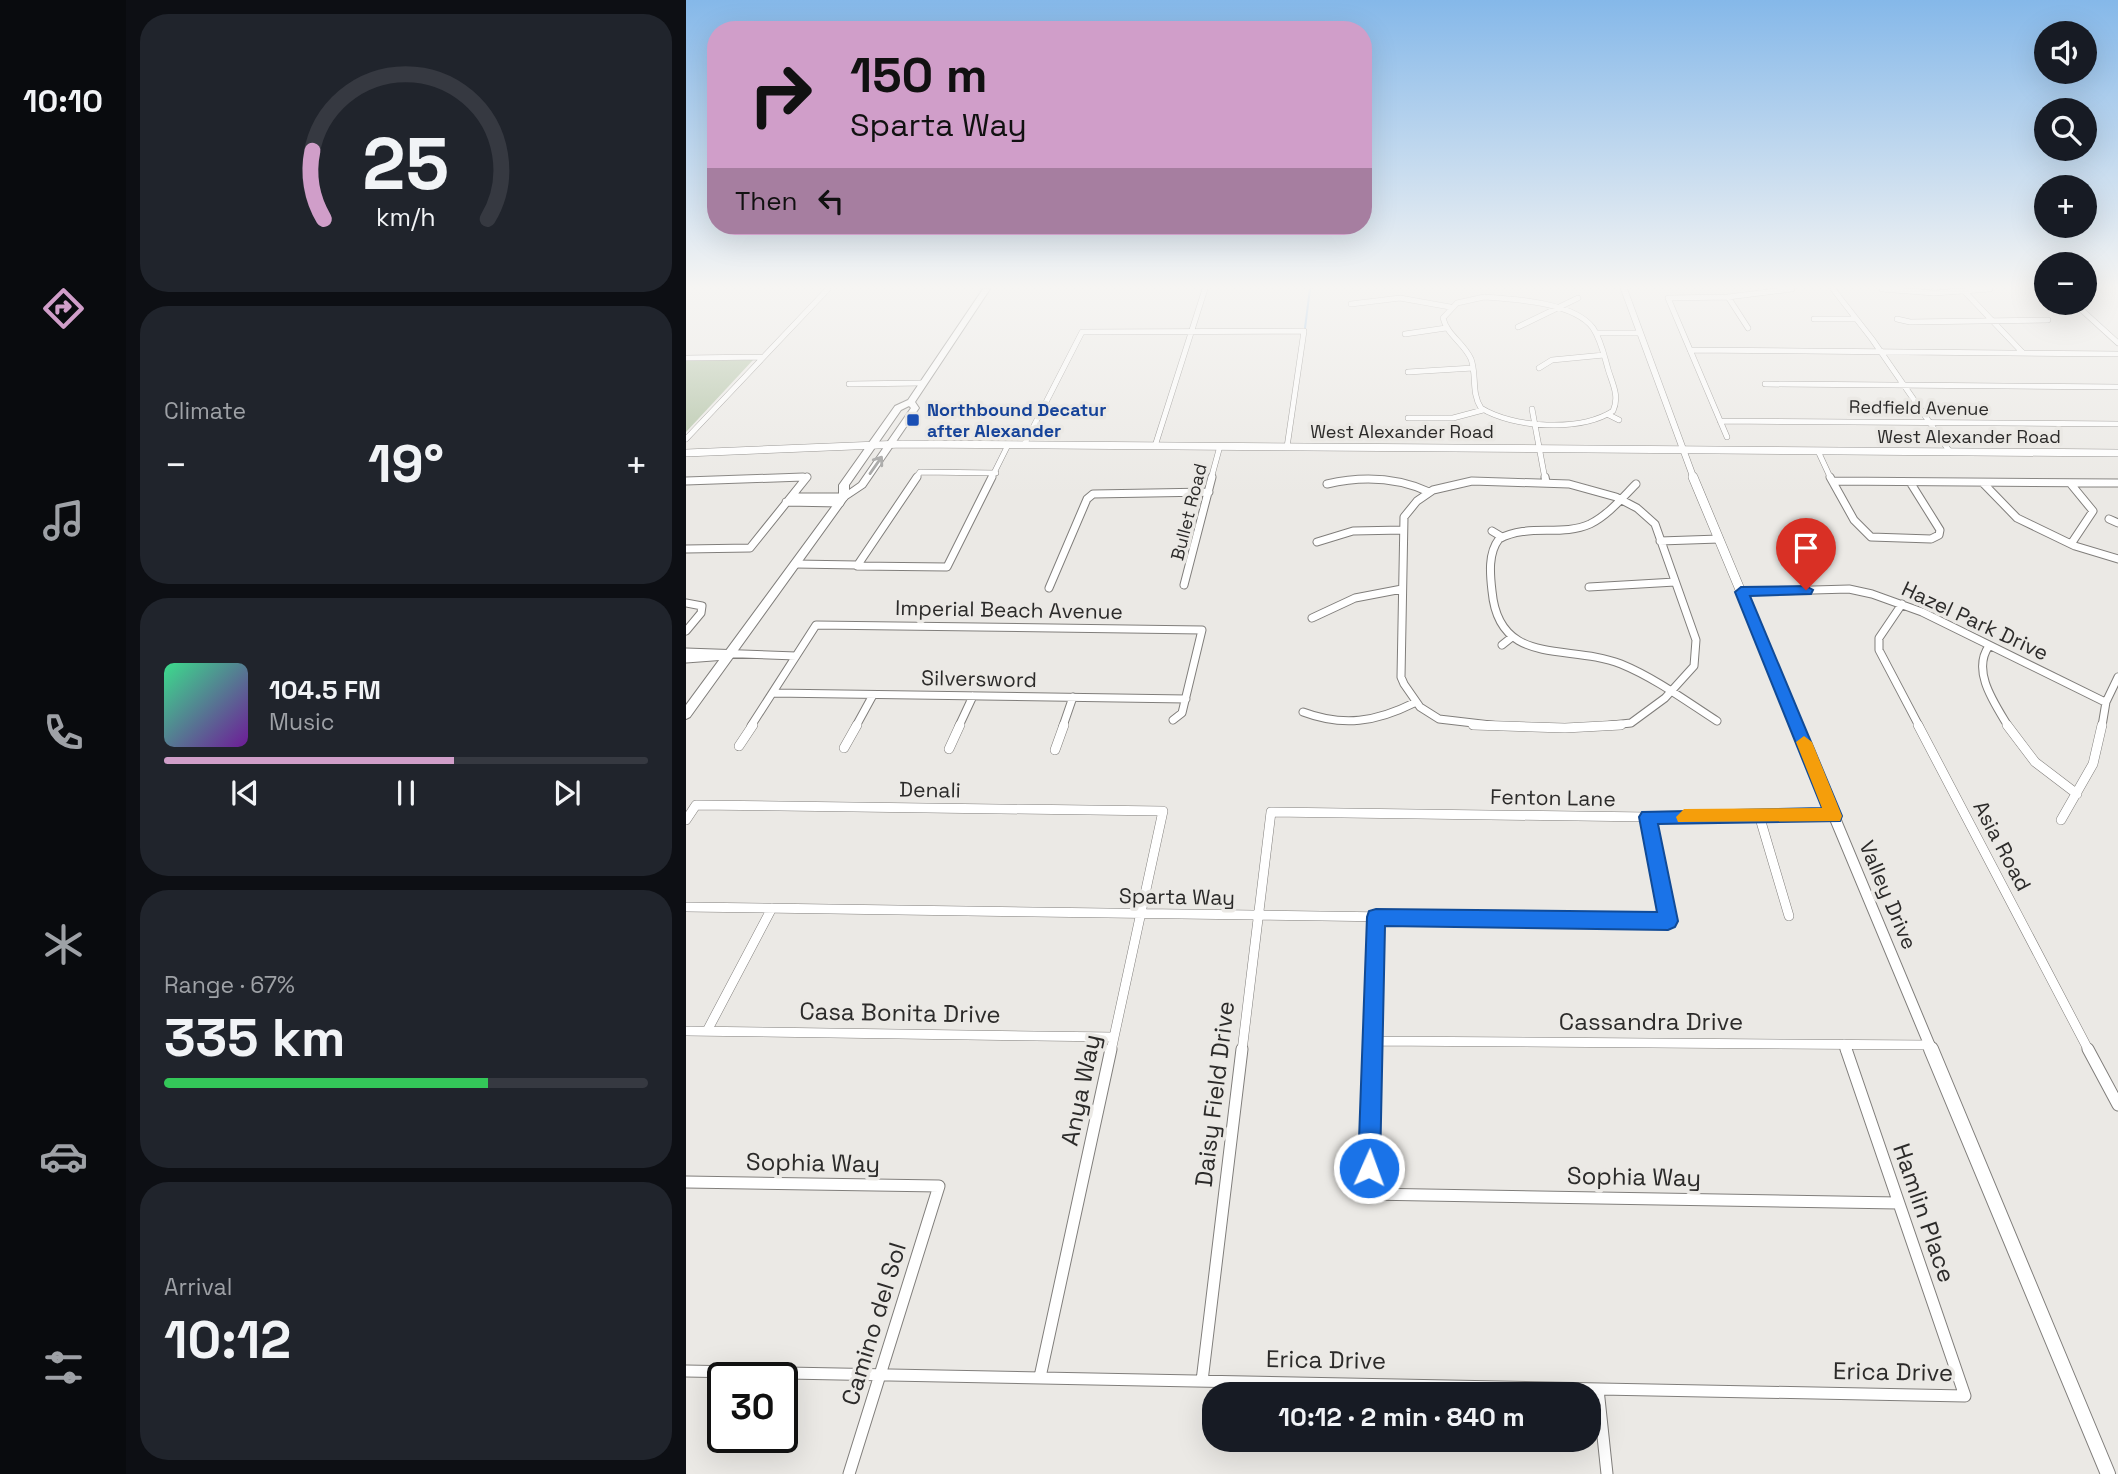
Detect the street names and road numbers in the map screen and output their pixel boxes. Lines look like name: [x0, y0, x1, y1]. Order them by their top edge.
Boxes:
street label: Redfield Avenue: [1849, 395, 1989, 420]
street label: West Alexander Road: [1310, 420, 1494, 443]
street label: West Alexander Road: [1877, 425, 2061, 448]
street label: Bullet Road: [1165, 461, 1212, 563]
street label: Hazel Park Drive: [1898, 575, 2053, 666]
street label: Imperial Beach Avenue: [895, 594, 1123, 625]
street label: Silversword: [921, 664, 1037, 693]
street label: Denali: [899, 775, 961, 804]
street label: Fenton Lane: [1490, 783, 1616, 812]
street label: Asia Road: [1967, 796, 2037, 896]
street label: Valley Drive: [1853, 836, 1923, 953]
street label: Sparta Way: [1119, 882, 1235, 911]
street label: Casa Bonita Drive: [799, 995, 1001, 1030]
street label: Daisy Field Drive: [1188, 999, 1241, 1189]
street label: Cassandra Drive: [1559, 1006, 1743, 1037]
street label: Anya Way: [1054, 1031, 1107, 1148]
street label: Hamlin Place: [1886, 1139, 1963, 1287]
street label: Sophia Way: [746, 1146, 880, 1179]
street label: Sophia Way: [1567, 1160, 1701, 1193]
street label: Camino del Sol: [834, 1239, 913, 1409]
street label: Erica Drive: [1266, 1343, 1386, 1376]
street label: Erica Drive: [1833, 1355, 1953, 1388]

